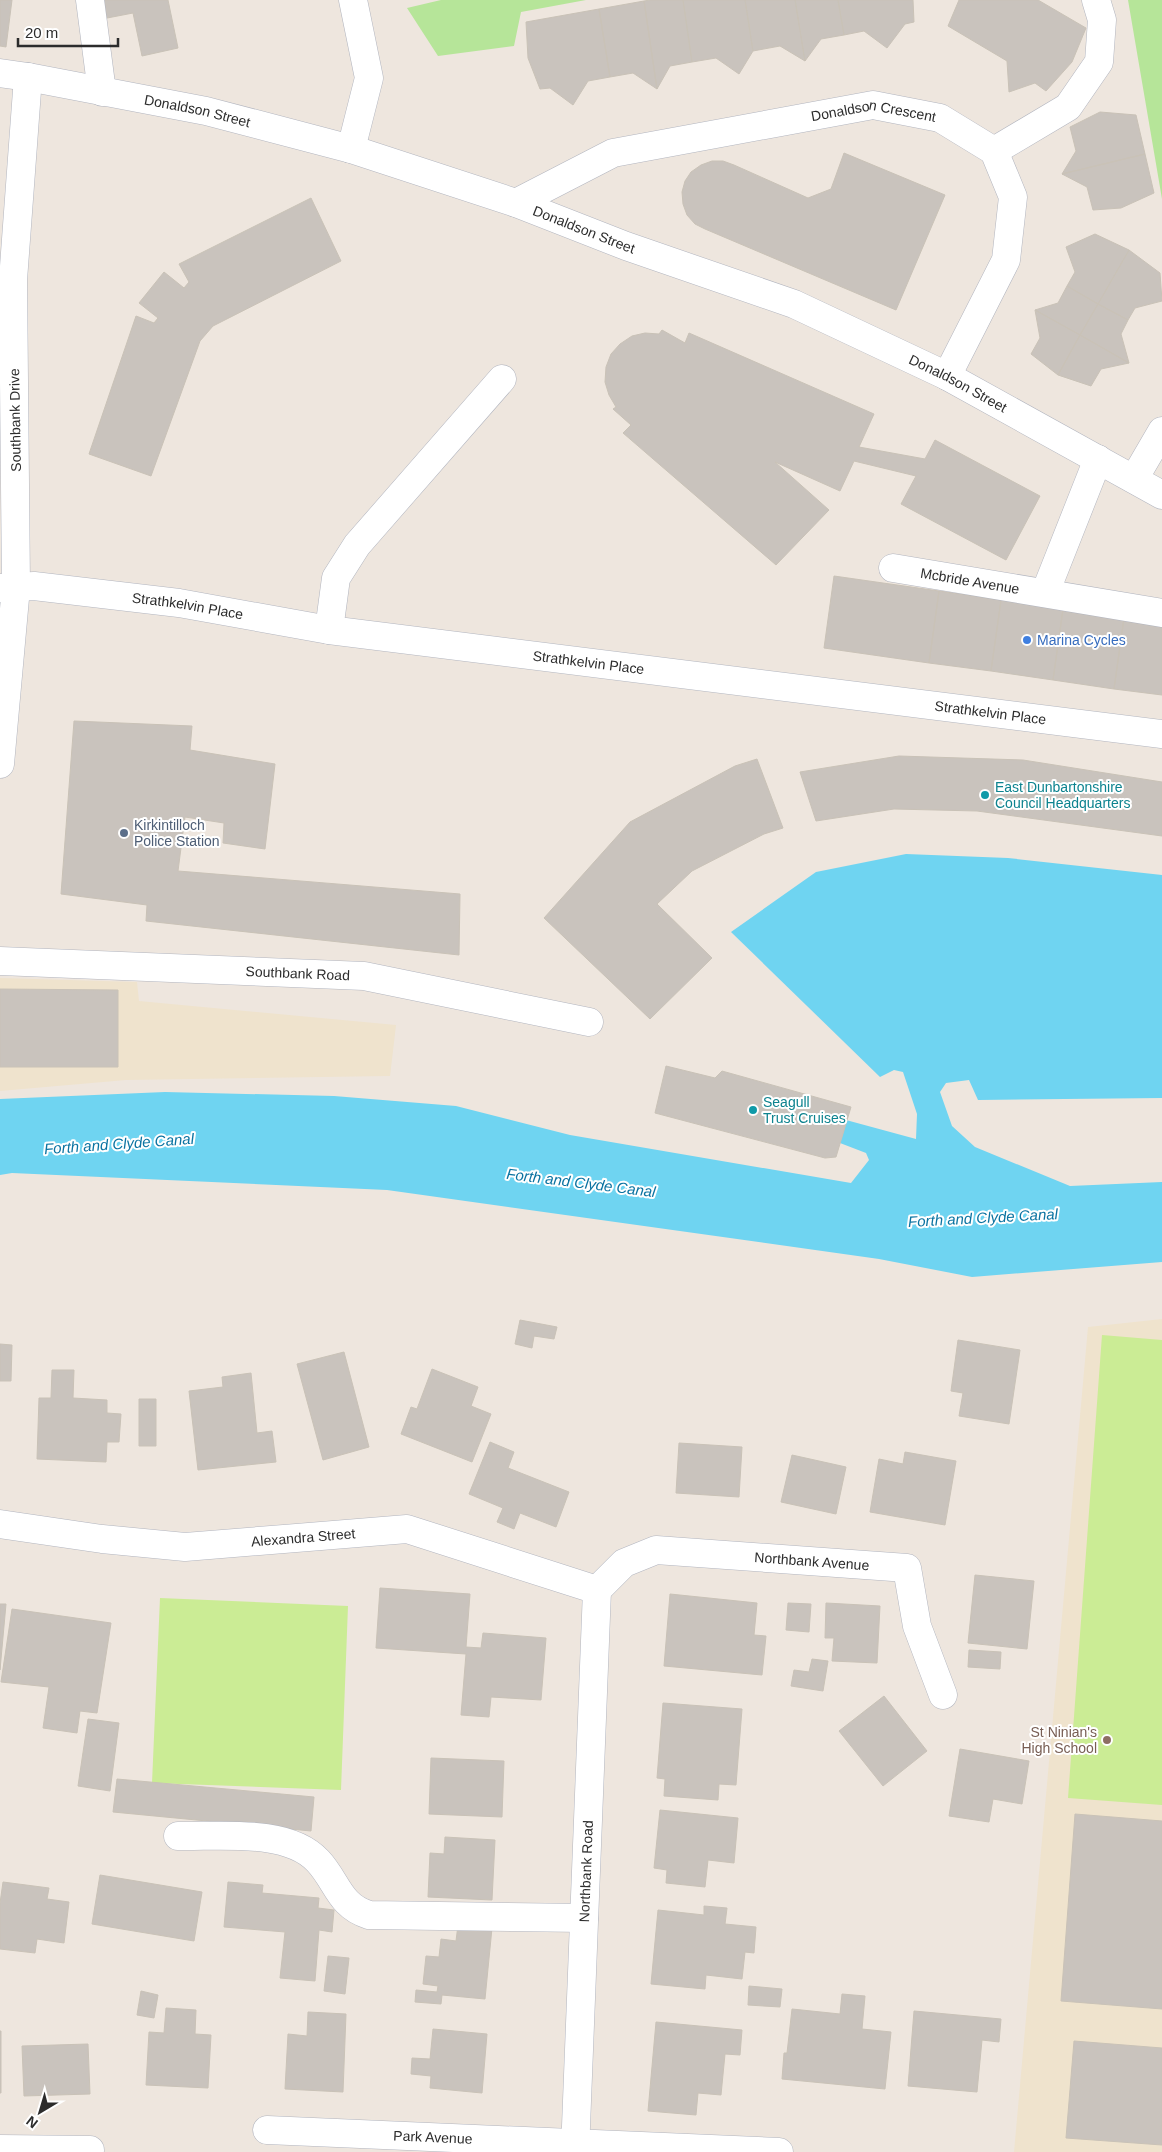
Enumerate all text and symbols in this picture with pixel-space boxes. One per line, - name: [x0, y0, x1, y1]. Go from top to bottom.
- scale bar: [18, 15, 118, 47]
- text: 20 m: [25, 24, 58, 41]
- street label: Donaldson Street: [143, 91, 252, 130]
- street label: Donaldson Crescent: [810, 96, 937, 125]
- street label: Donaldson Street: [531, 202, 637, 257]
- street label: Donaldson Street: [906, 351, 1010, 416]
- street label: Southbank Drive: [6, 368, 24, 472]
- street label: Mcbride Avenue: [919, 565, 1021, 597]
- street label: Strathkelvin Place: [131, 590, 245, 622]
- place label: Marina Cycles: [1037, 632, 1126, 648]
- marker: Marina Cycles: [1021, 634, 1033, 646]
- street label: Strathkelvin Place: [532, 648, 645, 677]
- street label: Strathkelvin Place: [934, 698, 1047, 727]
- place label: East Dunbartonshire Council Headquarters: [995, 779, 1130, 811]
- marker: East Dunbartonshire Council Headquarters: [979, 789, 991, 801]
- place label: Kirkintilloch Police Station: [134, 817, 220, 849]
- marker: Kirkintilloch Police Station: [118, 827, 130, 839]
- street label: Southbank Road: [245, 963, 350, 983]
- place label: Seagull Trust Cruises: [763, 1094, 846, 1126]
- marker: Seagull Trust Cruises: [747, 1104, 759, 1116]
- water label: Forth and Clyde Canal: [44, 1130, 195, 1157]
- water label: Forth and Clyde Canal: [506, 1165, 657, 1200]
- water label: Forth and Clyde Canal: [908, 1205, 1059, 1230]
- street label: Alexandra Street: [250, 1525, 356, 1550]
- street label: Northbank Avenue: [754, 1549, 870, 1573]
- place label: St Ninian's High School: [1022, 1724, 1097, 1756]
- marker: St Ninian's High School: [1101, 1734, 1113, 1746]
- street label: Northbank Road: [576, 1820, 596, 1923]
- north arrow: [15, 2087, 65, 2137]
- text: N: [23, 2113, 41, 2132]
- street label: Park Avenue: [393, 2127, 473, 2147]

